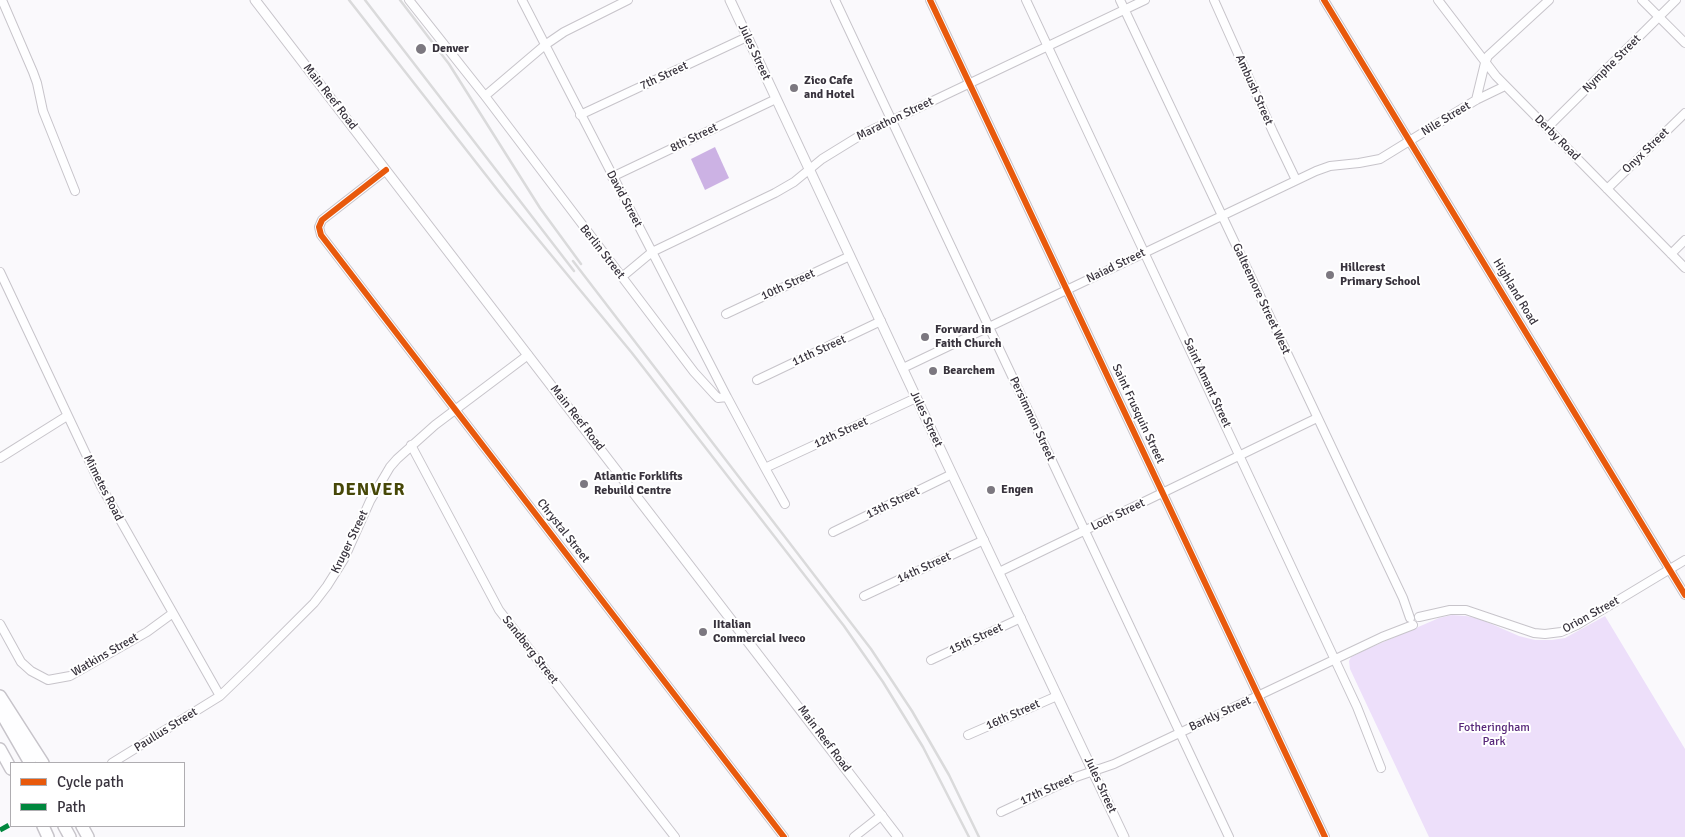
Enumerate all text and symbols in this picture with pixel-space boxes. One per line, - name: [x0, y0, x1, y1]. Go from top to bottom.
- street label: Jules Street: [735, 22, 773, 82]
- street label: Nymphe Street: [1580, 32, 1644, 96]
- marker: Denver: [414, 42, 428, 56]
- place label: Denver: [432, 42, 469, 56]
- street label: Ambush Street: [1232, 53, 1276, 127]
- street label: 7th Street: [638, 59, 690, 93]
- street label: Main Reef Road: [300, 61, 360, 133]
- place label: Zico Cafe and Hotel: [804, 74, 854, 102]
- marker: Zico Cafe and Hotel: [788, 82, 800, 94]
- street label: Marathon Street: [854, 94, 936, 144]
- street label: Nile Street: [1419, 99, 1473, 139]
- street label: Derby Road: [1531, 112, 1583, 164]
- street label: 8th Street: [668, 120, 720, 156]
- street label: Onyx Street: [1620, 125, 1672, 177]
- street label: David Street: [603, 168, 645, 230]
- street label: Berlin Street: [576, 222, 628, 282]
- street label: Galteemore Street West: [1229, 241, 1293, 357]
- street label: Naiad Street: [1084, 246, 1148, 286]
- street label: Highland Road: [1489, 256, 1541, 328]
- place label: Hillcrest Primary School: [1340, 261, 1420, 289]
- street label: 10th Street: [759, 266, 817, 304]
- marker: Hillcrest Primary School: [1324, 269, 1336, 281]
- place label: Forward in Faith Church: [935, 323, 1002, 351]
- marker: Forward in Faith Church: [919, 331, 931, 343]
- street label: 11th Street: [790, 332, 848, 370]
- street label: Saint Amant Street: [1180, 336, 1234, 430]
- street label: Saint Frusquin Street: [1109, 362, 1167, 466]
- place label: Bearchem: [943, 364, 995, 378]
- marker: Bearchem: [927, 365, 939, 377]
- street label: Persimmon Street: [1006, 375, 1058, 463]
- street label: Main Reef Road: [547, 382, 607, 454]
- street label: Jules Street: [907, 389, 945, 449]
- street label: 12th Street: [812, 414, 870, 452]
- street label: Mimetes Road: [80, 453, 126, 523]
- place label: Atlantic Forklifts Rebuild Centre: [594, 470, 683, 498]
- marker: Atlantic Forklifts Rebuild Centre: [578, 478, 590, 490]
- district label: DENVER: [332, 479, 406, 501]
- place label: Engen: [1001, 483, 1033, 497]
- street label: 13th Street: [864, 484, 922, 522]
- marker: Engen: [985, 484, 997, 496]
- street label: Chrystal Street: [534, 496, 592, 566]
- street label: Loch Street: [1089, 496, 1147, 534]
- street label: Kruger Street: [328, 508, 372, 576]
- street label: 14th Street: [895, 549, 953, 587]
- street label: Orion Street: [1560, 594, 1622, 636]
- street label: Sandberg Street: [499, 613, 561, 687]
- place label: IItalian Commercial Iveco: [713, 618, 806, 646]
- street label: 15th Street: [947, 620, 1005, 658]
- marker: IItalian Commercial Iveco: [697, 626, 709, 638]
- street label: Watkins Street: [69, 630, 141, 680]
- street label: Barkly Street: [1187, 693, 1253, 735]
- street label: 16th Street: [984, 697, 1042, 733]
- street label: Main Reef Road: [794, 703, 854, 775]
- street label: Paullus Street: [132, 705, 200, 755]
- park label: Fotheringham Park: [1458, 721, 1530, 749]
- street label: Jules Street: [1081, 755, 1119, 815]
- legend: [10, 762, 185, 827]
- street label: 17th Street: [1018, 771, 1076, 809]
- text: Cycle path: [57, 773, 124, 791]
- text: Path: [57, 798, 86, 816]

